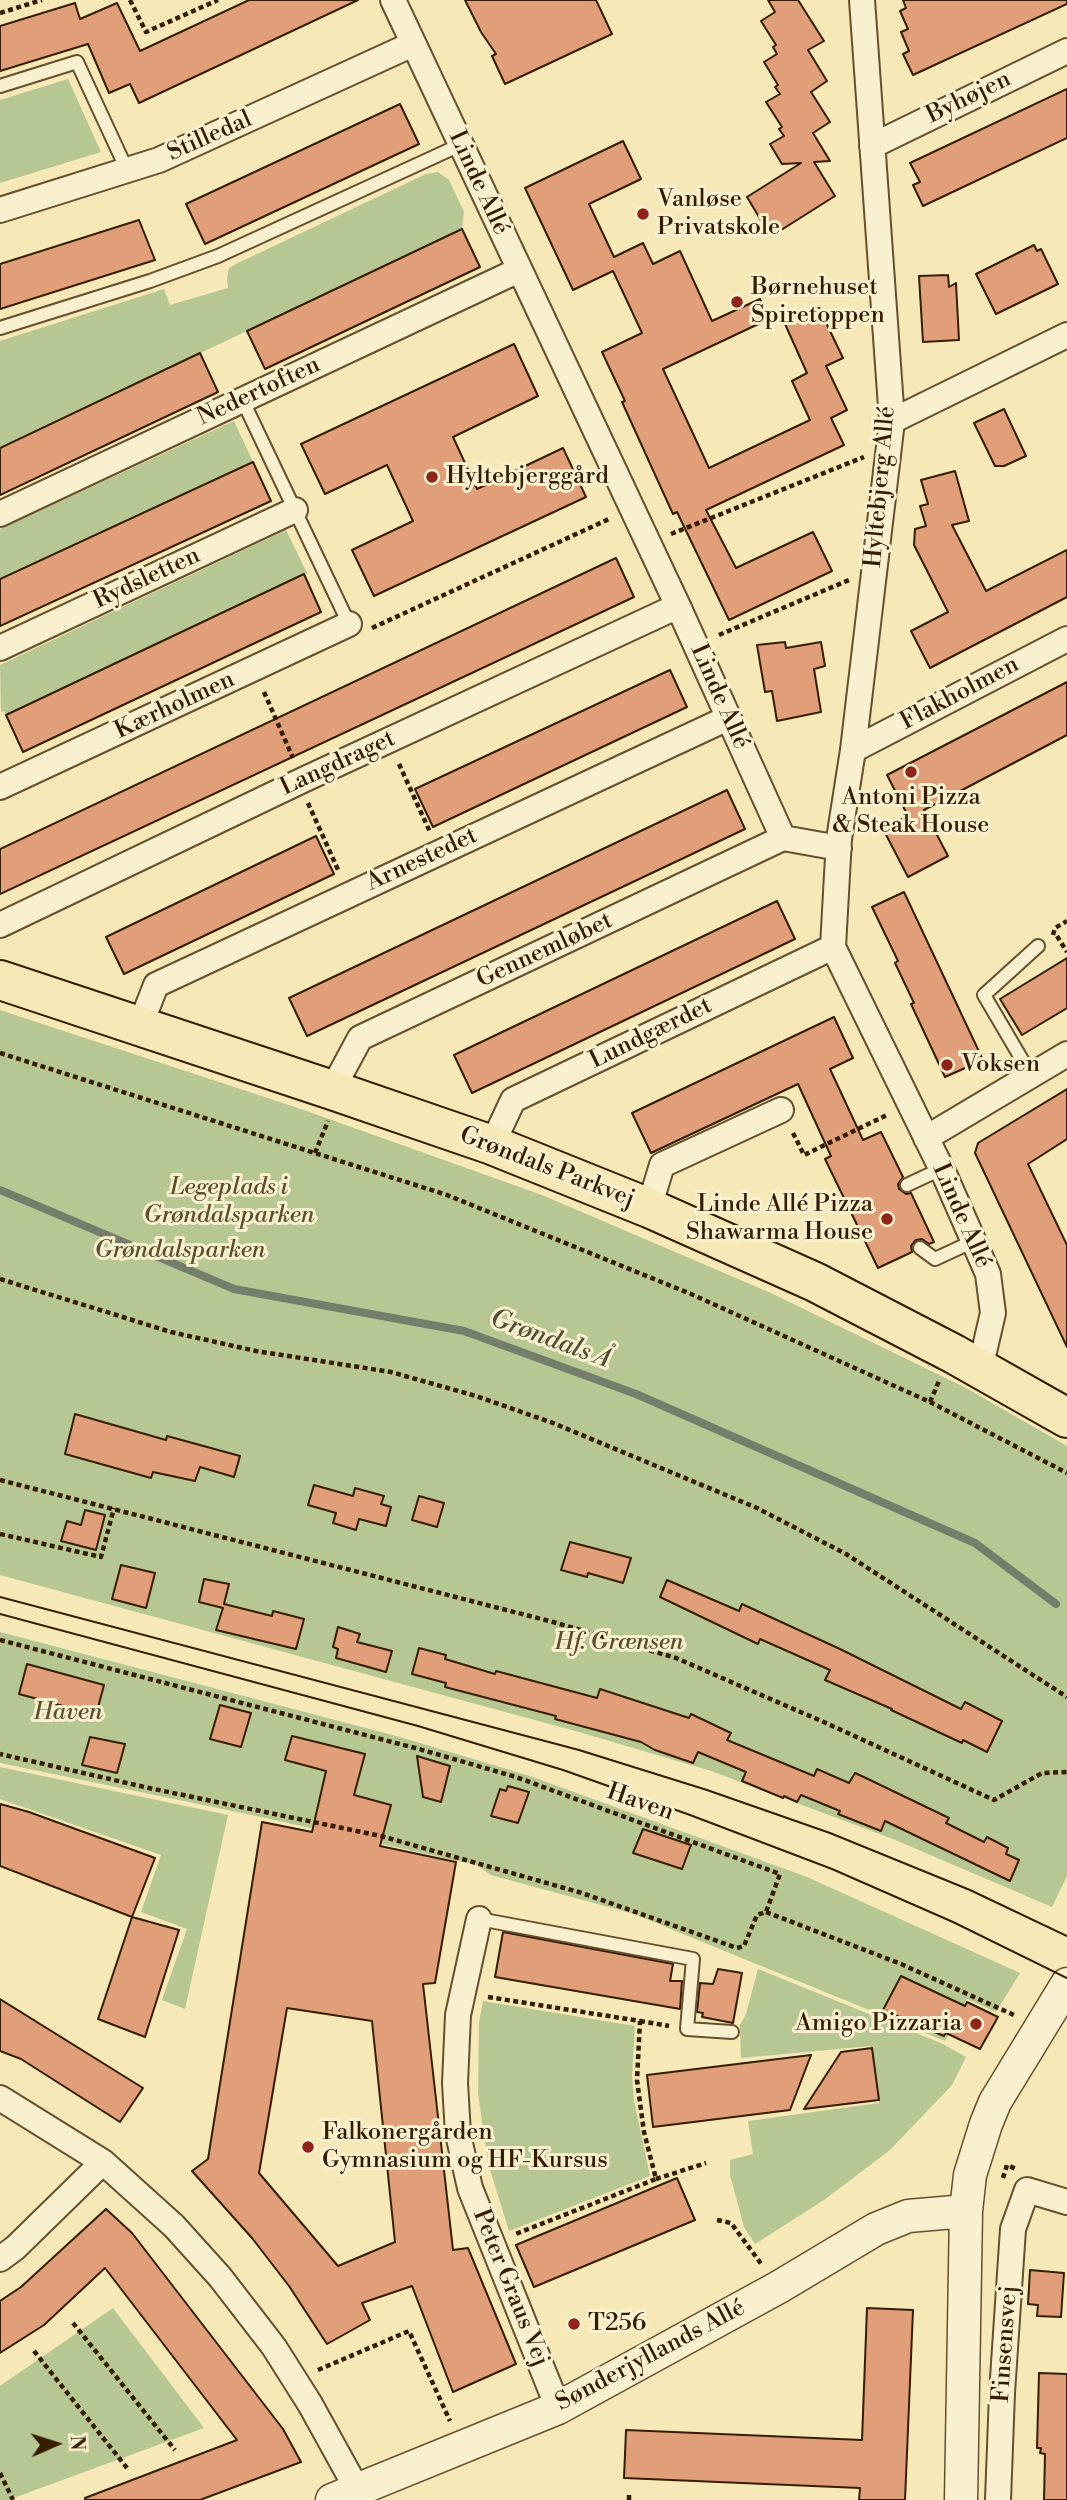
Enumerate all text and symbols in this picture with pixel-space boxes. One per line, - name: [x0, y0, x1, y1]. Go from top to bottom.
- street label: Byhøjen: [922, 65, 1016, 131]
- street label: Stilledal: [163, 106, 257, 168]
- street label: Linde Allé: [441, 126, 515, 240]
- place label: Vanløse Privatskole: [657, 186, 780, 242]
- marker: Vanløse Privatskole: [635, 206, 651, 222]
- place label: Børnehuset Spiretoppen: [751, 274, 885, 330]
- marker: Børnehuset Spiretoppen: [729, 294, 745, 310]
- street label: Nedertoften: [193, 351, 325, 433]
- street label: Hyltebjerg Allé: [860, 405, 902, 569]
- place label: Hyltebjerggård: [446, 463, 609, 491]
- marker: Hyltebjerggård: [424, 469, 440, 485]
- street label: Rydsletten: [89, 542, 205, 616]
- street label: Linde Allé: [683, 640, 755, 754]
- street label: Flakholmen: [896, 651, 1024, 737]
- street label: Kærholmen: [111, 666, 239, 746]
- street label: Langdraget: [276, 725, 400, 803]
- marker: Antoni Pizza & Steak House: [903, 764, 919, 780]
- place label: Antoni Pizza & Steak House: [833, 784, 989, 840]
- street label: Arnestedet: [362, 822, 482, 898]
- street label: Gennemløbet: [473, 907, 617, 995]
- street label: Lundgærdet: [585, 992, 717, 1076]
- place label: Voksen: [961, 1051, 1040, 1079]
- marker: Voksen: [939, 1057, 955, 1073]
- street label: Grøndals Parkvej: [455, 1121, 639, 1215]
- street label: Linde Allé: [925, 1159, 997, 1273]
- park label: Legeplads i Grøndalsparken: [144, 1174, 314, 1230]
- place label: Linde Allé Pizza Shawarma House: [686, 1191, 873, 1247]
- marker: Linde Allé Pizza Shawarma House: [879, 1211, 895, 1227]
- park label: Grøndalsparken: [95, 1237, 265, 1265]
- water label: Grøndals Å: [486, 1304, 614, 1376]
- park label: Hf. Grænsen: [555, 1629, 683, 1657]
- park label: Haven: [34, 1699, 102, 1727]
- street label: Haven: [603, 1778, 677, 1828]
- place label: Amigo Pizzaria: [795, 2010, 962, 2038]
- marker: Amigo Pizzaria: [968, 2016, 984, 2032]
- place label: Falkonergården Gymnasium og HF-Kursus: [322, 2119, 608, 2175]
- marker: Falkonergården Gymnasium og HF-Kursus: [300, 2139, 316, 2155]
- street label: Peter Graus Vej: [465, 2205, 555, 2371]
- street label: Finsensvej: [988, 2285, 1024, 2403]
- street label: Sønderjyllands Allé: [551, 2294, 751, 2418]
- place label: T256: [588, 2310, 646, 2338]
- marker: T256: [566, 2316, 582, 2332]
- north arrow: [21, 2409, 91, 2479]
- text: N: [65, 2435, 89, 2451]

